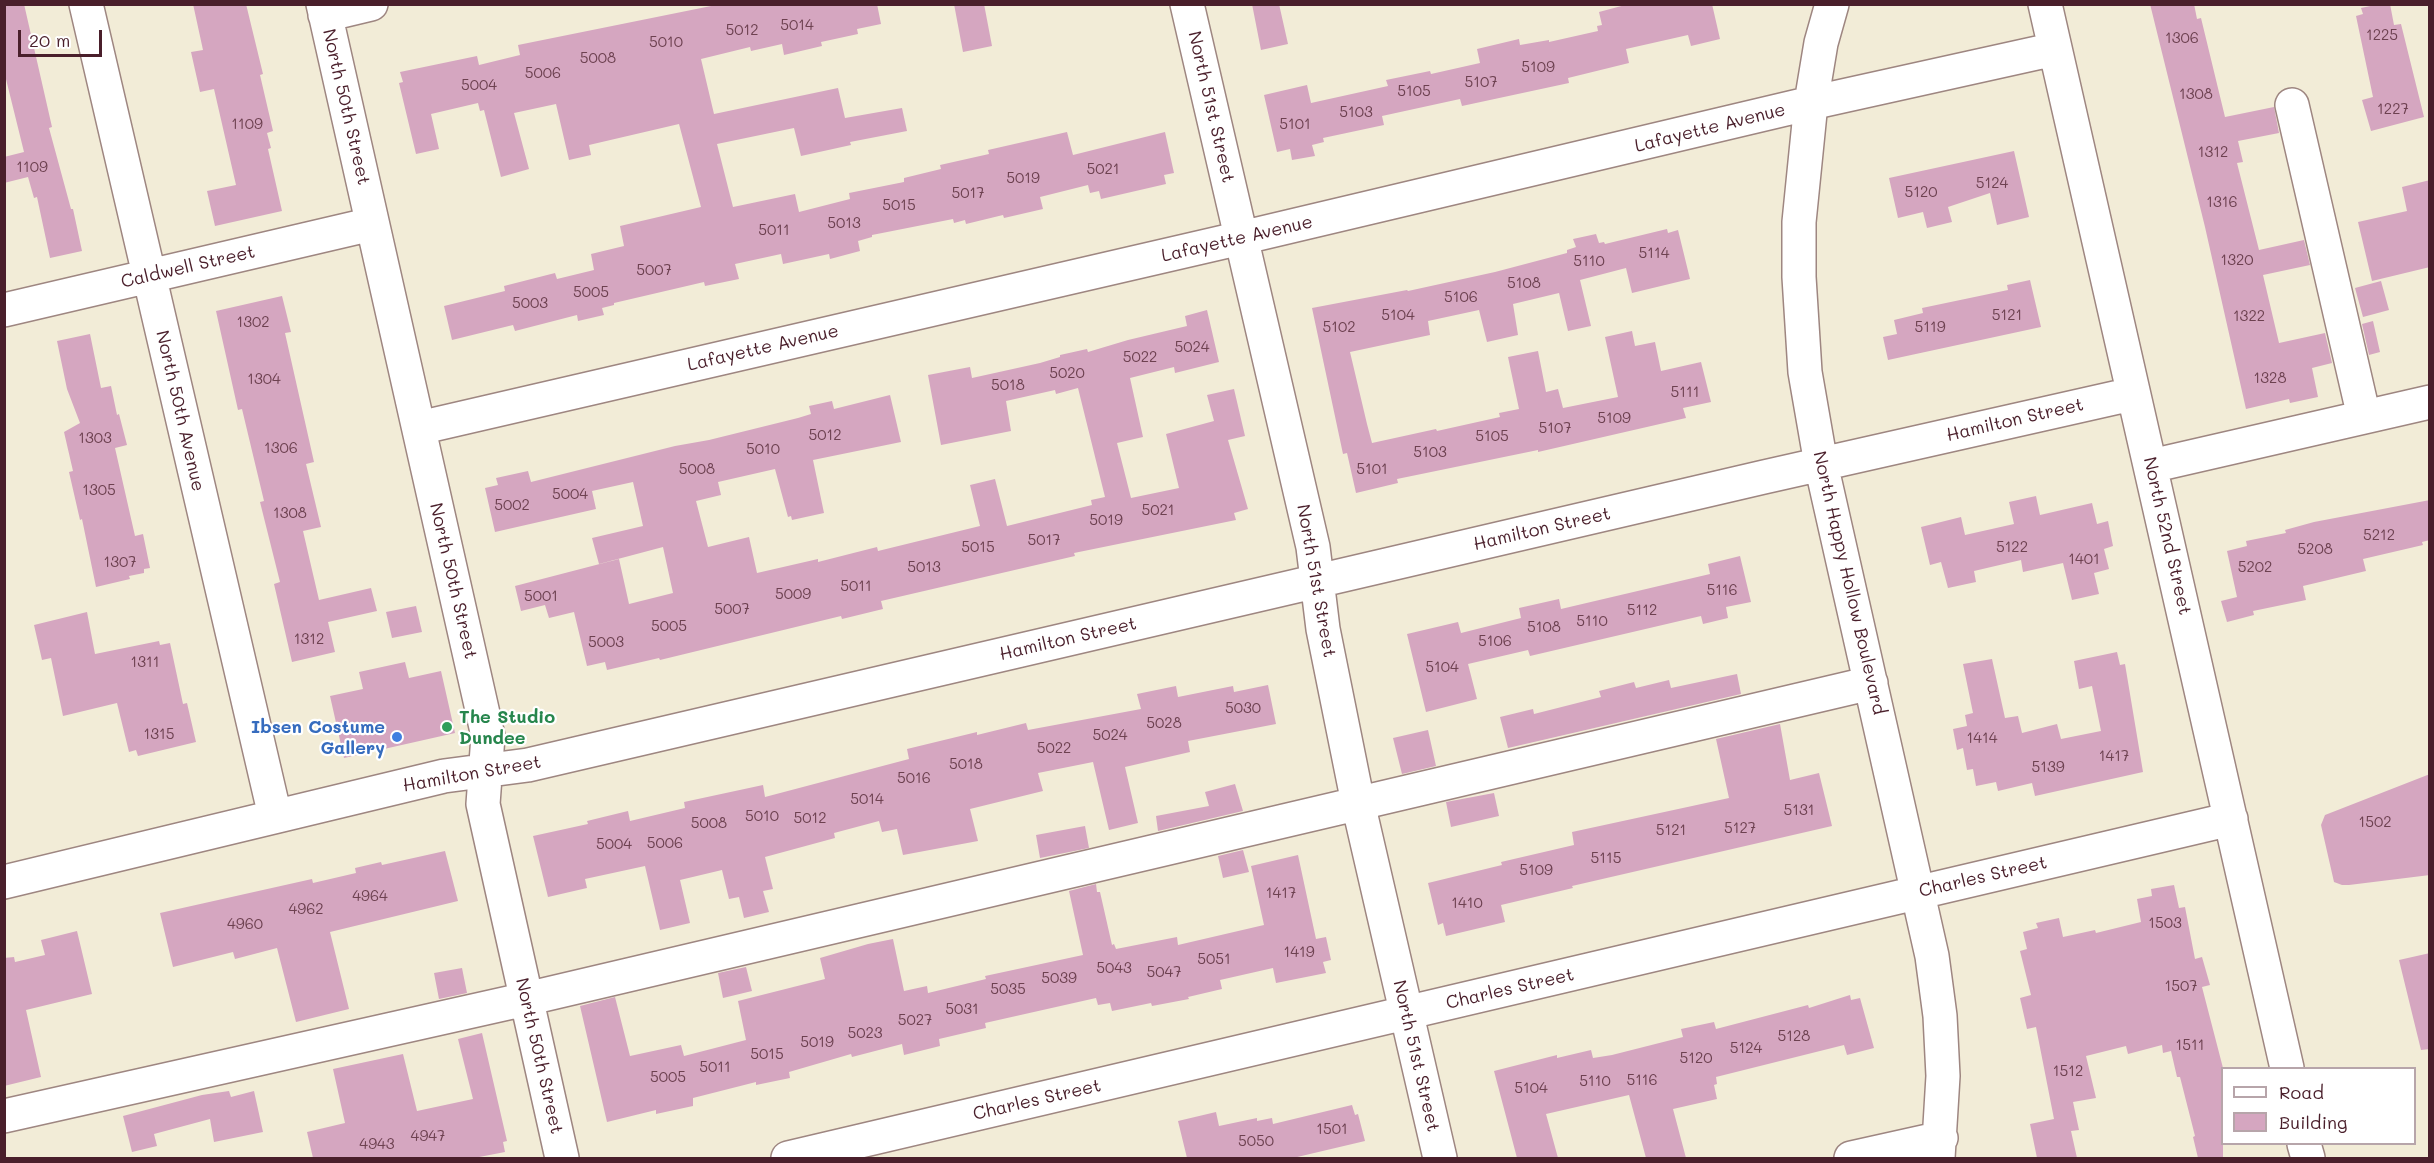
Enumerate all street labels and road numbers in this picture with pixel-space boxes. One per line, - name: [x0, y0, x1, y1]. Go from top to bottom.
- street label: North 50th Street: [318, 27, 374, 187]
- street label: North 51st Street: [1183, 29, 1239, 185]
- street label: Lafayette Avenue: [1632, 99, 1788, 157]
- street label: Lafayette Avenue: [1159, 211, 1315, 267]
- street label: Caldwell Street: [119, 241, 257, 293]
- street label: Lafayette Avenue: [685, 320, 841, 376]
- street label: North 50th Avenue: [151, 328, 209, 494]
- street label: Hamilton Street: [1944, 394, 2086, 446]
- street label: North Happy Hollow Boulevard: [1808, 449, 1890, 717]
- street label: North 52nd Street: [2138, 455, 2196, 617]
- street label: North 50th Street: [425, 501, 481, 661]
- street label: North 51st Street: [1292, 503, 1340, 659]
- street label: Hamilton Street: [1471, 503, 1613, 555]
- street label: Hamilton Street: [997, 613, 1139, 665]
- street label: Hamilton Street: [401, 751, 543, 797]
- street label: Charles Street: [1917, 852, 2049, 902]
- street label: Charles Street: [1444, 964, 1576, 1014]
- street label: North 50th Street: [511, 976, 567, 1136]
- street label: North 51st Street: [1388, 978, 1444, 1134]
- street label: Charles Street: [971, 1075, 1103, 1125]

